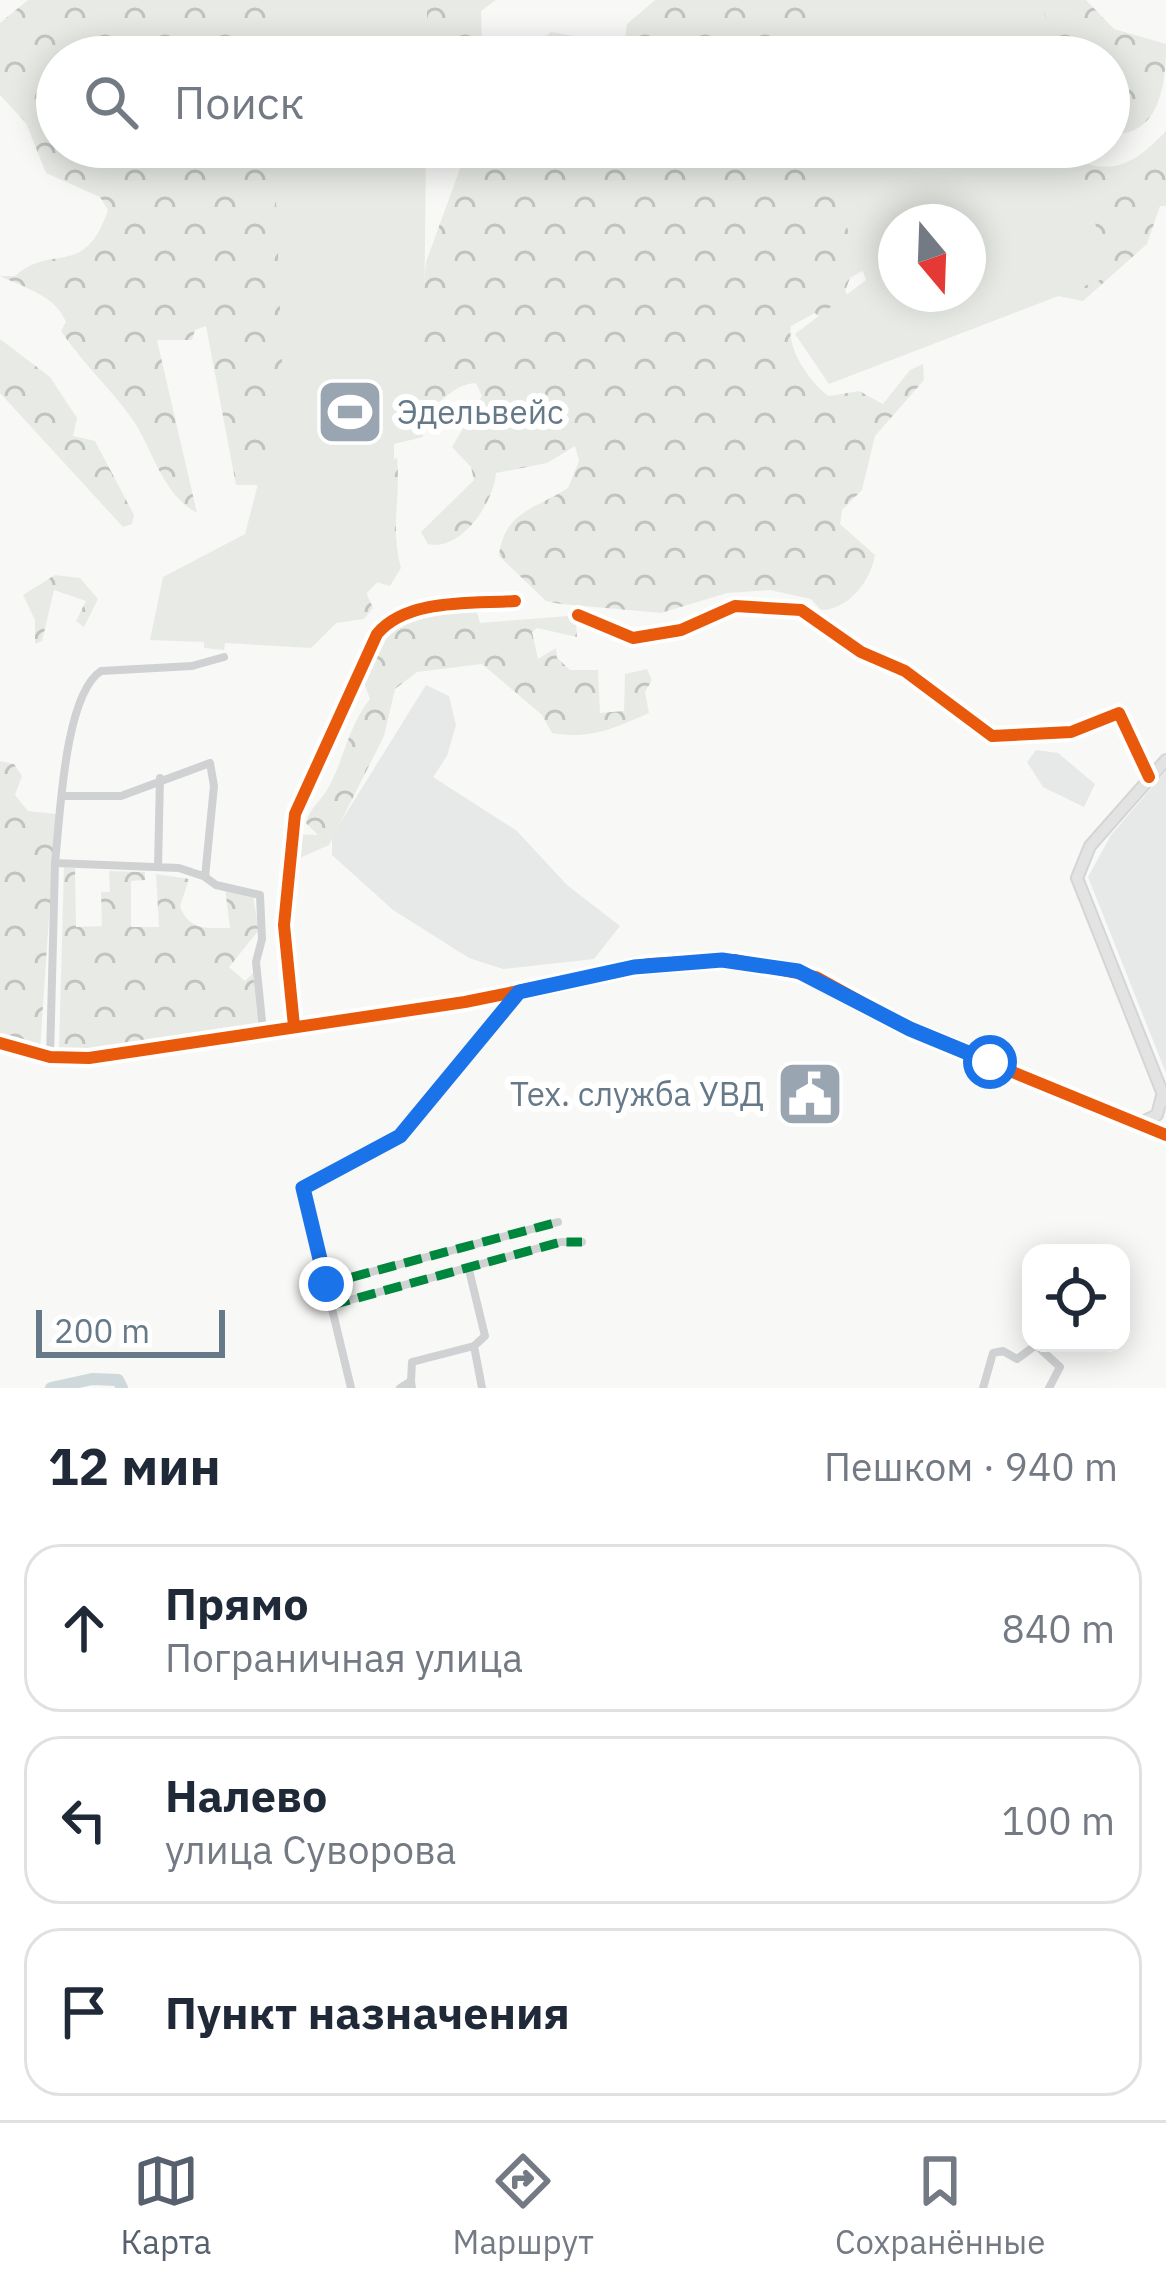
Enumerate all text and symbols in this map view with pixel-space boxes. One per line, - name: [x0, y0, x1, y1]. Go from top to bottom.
- search box: [36, 36, 1130, 168]
- icon: search: [78, 69, 144, 135]
- text: Поиск: [174, 73, 304, 131]
- north arrow: [878, 204, 986, 312]
- sports icon: Эдельвейс: [315, 377, 385, 447]
- place label: Эдельвейс: [397, 390, 564, 433]
- route start: [963, 1035, 1017, 1089]
- public building icon: Тех. служба УВД: [775, 1059, 845, 1129]
- place label: Тех. служба УВД: [510, 1072, 764, 1115]
- map controls: [1022, 1244, 1130, 1352]
- button: locate: [1022, 1244, 1130, 1352]
- route end: [299, 1257, 353, 1311]
- scale bar: [36, 1304, 225, 1357]
- text: 200 m: [54, 1309, 150, 1352]
- text: 12 мин: [48, 1433, 221, 1499]
- text: Пешком · 940 m: [824, 1441, 1118, 1492]
- text: Прямо: [165, 1574, 309, 1632]
- icon: ahead: [51, 1595, 117, 1661]
- text: 840 m: [1002, 1603, 1115, 1654]
- text: Пограничная улица: [165, 1632, 523, 1683]
- text: Налево: [165, 1766, 327, 1824]
- icon: left: [51, 1787, 117, 1853]
- text: 100 m: [1002, 1795, 1115, 1846]
- text: улица Суворова: [165, 1824, 456, 1875]
- icon: arrive: [51, 1979, 117, 2045]
- text: Пункт назначения: [165, 1983, 570, 2041]
- tab: Карта: [121, 2148, 211, 2263]
- tab: Маршрут: [453, 2148, 594, 2263]
- tab: Сохранённые: [835, 2148, 1045, 2263]

